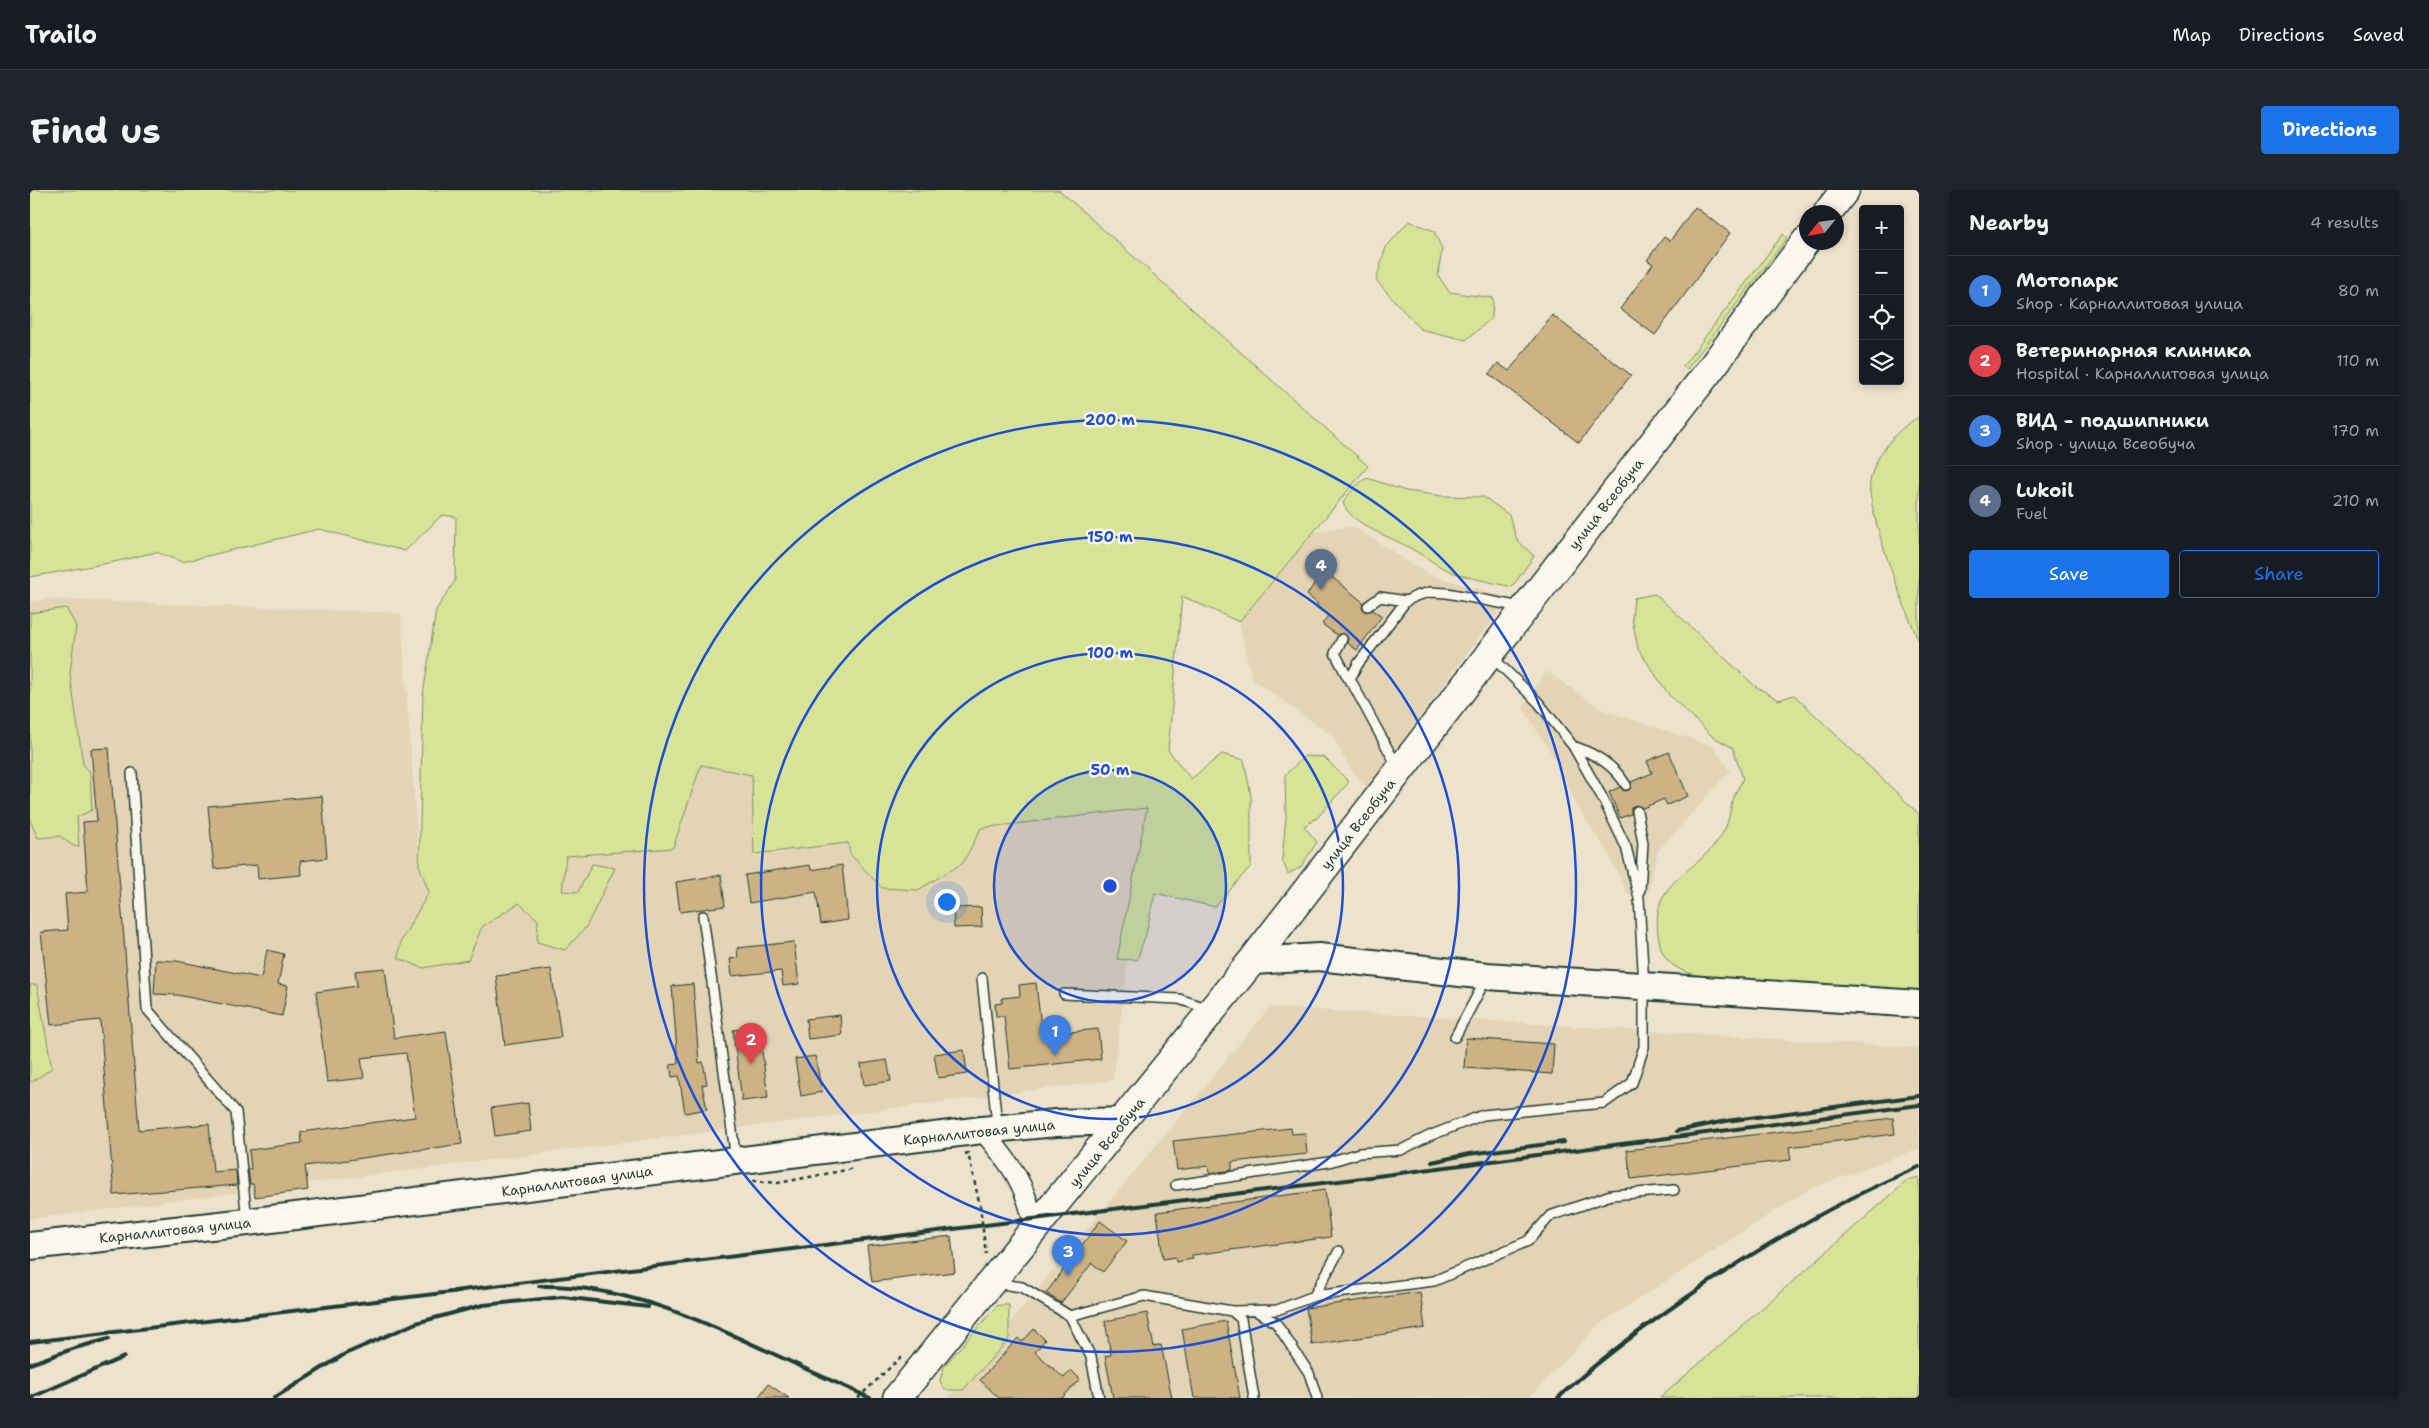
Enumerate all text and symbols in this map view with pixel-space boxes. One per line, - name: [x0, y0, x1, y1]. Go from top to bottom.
- text: Trailo: [25, 19, 97, 51]
- text: Map: [2173, 23, 2211, 47]
- text: Directions: [2239, 23, 2325, 47]
- text: Saved: [2353, 23, 2404, 47]
- button: Directions: [2261, 106, 2399, 154]
- text: Find us: [30, 107, 161, 154]
- north arrow: [1799, 205, 1844, 250]
- map controls: [1859, 205, 1904, 385]
- button: +: [1859, 205, 1904, 250]
- text: Nearby: [1969, 209, 2049, 237]
- text: 4 results: [2310, 212, 2379, 233]
- button: −: [1859, 250, 1904, 295]
- text: Мотопарк: [2016, 268, 2119, 293]
- text: 1: [1981, 280, 1989, 301]
- text: 80 m: [2338, 280, 2379, 301]
- text: Shop · Карналлитовая улица: [2016, 293, 2243, 314]
- button: locate: [1859, 295, 1904, 340]
- text: Ветеринарная клиника: [2016, 338, 2251, 363]
- button: layers: [1859, 340, 1904, 385]
- text: 2: [1979, 350, 1991, 371]
- text: 110 m: [2336, 350, 2379, 371]
- text: Hospital · Карналлитовая улица: [2016, 363, 2269, 384]
- text: ВИД - подшипники: [2016, 408, 2209, 433]
- text: 200 m: [1085, 410, 1135, 430]
- text: 3: [1979, 420, 1991, 441]
- text: 170 m: [2332, 420, 2379, 441]
- text: Shop · улица Всеобуча: [2016, 433, 2195, 454]
- street label: улица Всеобуча: [1565, 455, 1647, 553]
- text: Lukoil: [2016, 478, 2074, 503]
- text: 4: [1979, 490, 1991, 511]
- text: 210 m: [2332, 490, 2379, 511]
- text: Fuel: [2016, 503, 2047, 524]
- text: 150 m: [1087, 527, 1133, 547]
- pin: 4: [1305, 549, 1337, 590]
- button: Save: [1969, 550, 2169, 598]
- button: Share: [2179, 550, 2379, 598]
- text: 100 m: [1087, 643, 1133, 663]
- text: 50 m: [1091, 760, 1130, 780]
- street label: улица Всеобуча: [1317, 775, 1399, 873]
- centre of rings: [1101, 877, 1119, 895]
- your location: [934, 889, 960, 915]
- pin: 1: [1039, 1015, 1071, 1056]
- pin: 2: [735, 1023, 767, 1064]
- street label: улица Всеобуча: [1065, 1093, 1149, 1191]
- street label: Карналлитовая улица: [902, 1115, 1056, 1149]
- street label: Карналлитовая улица: [500, 1161, 654, 1201]
- street label: Карналлитовая улица: [98, 1213, 252, 1247]
- pin: 3: [1052, 1235, 1084, 1276]

